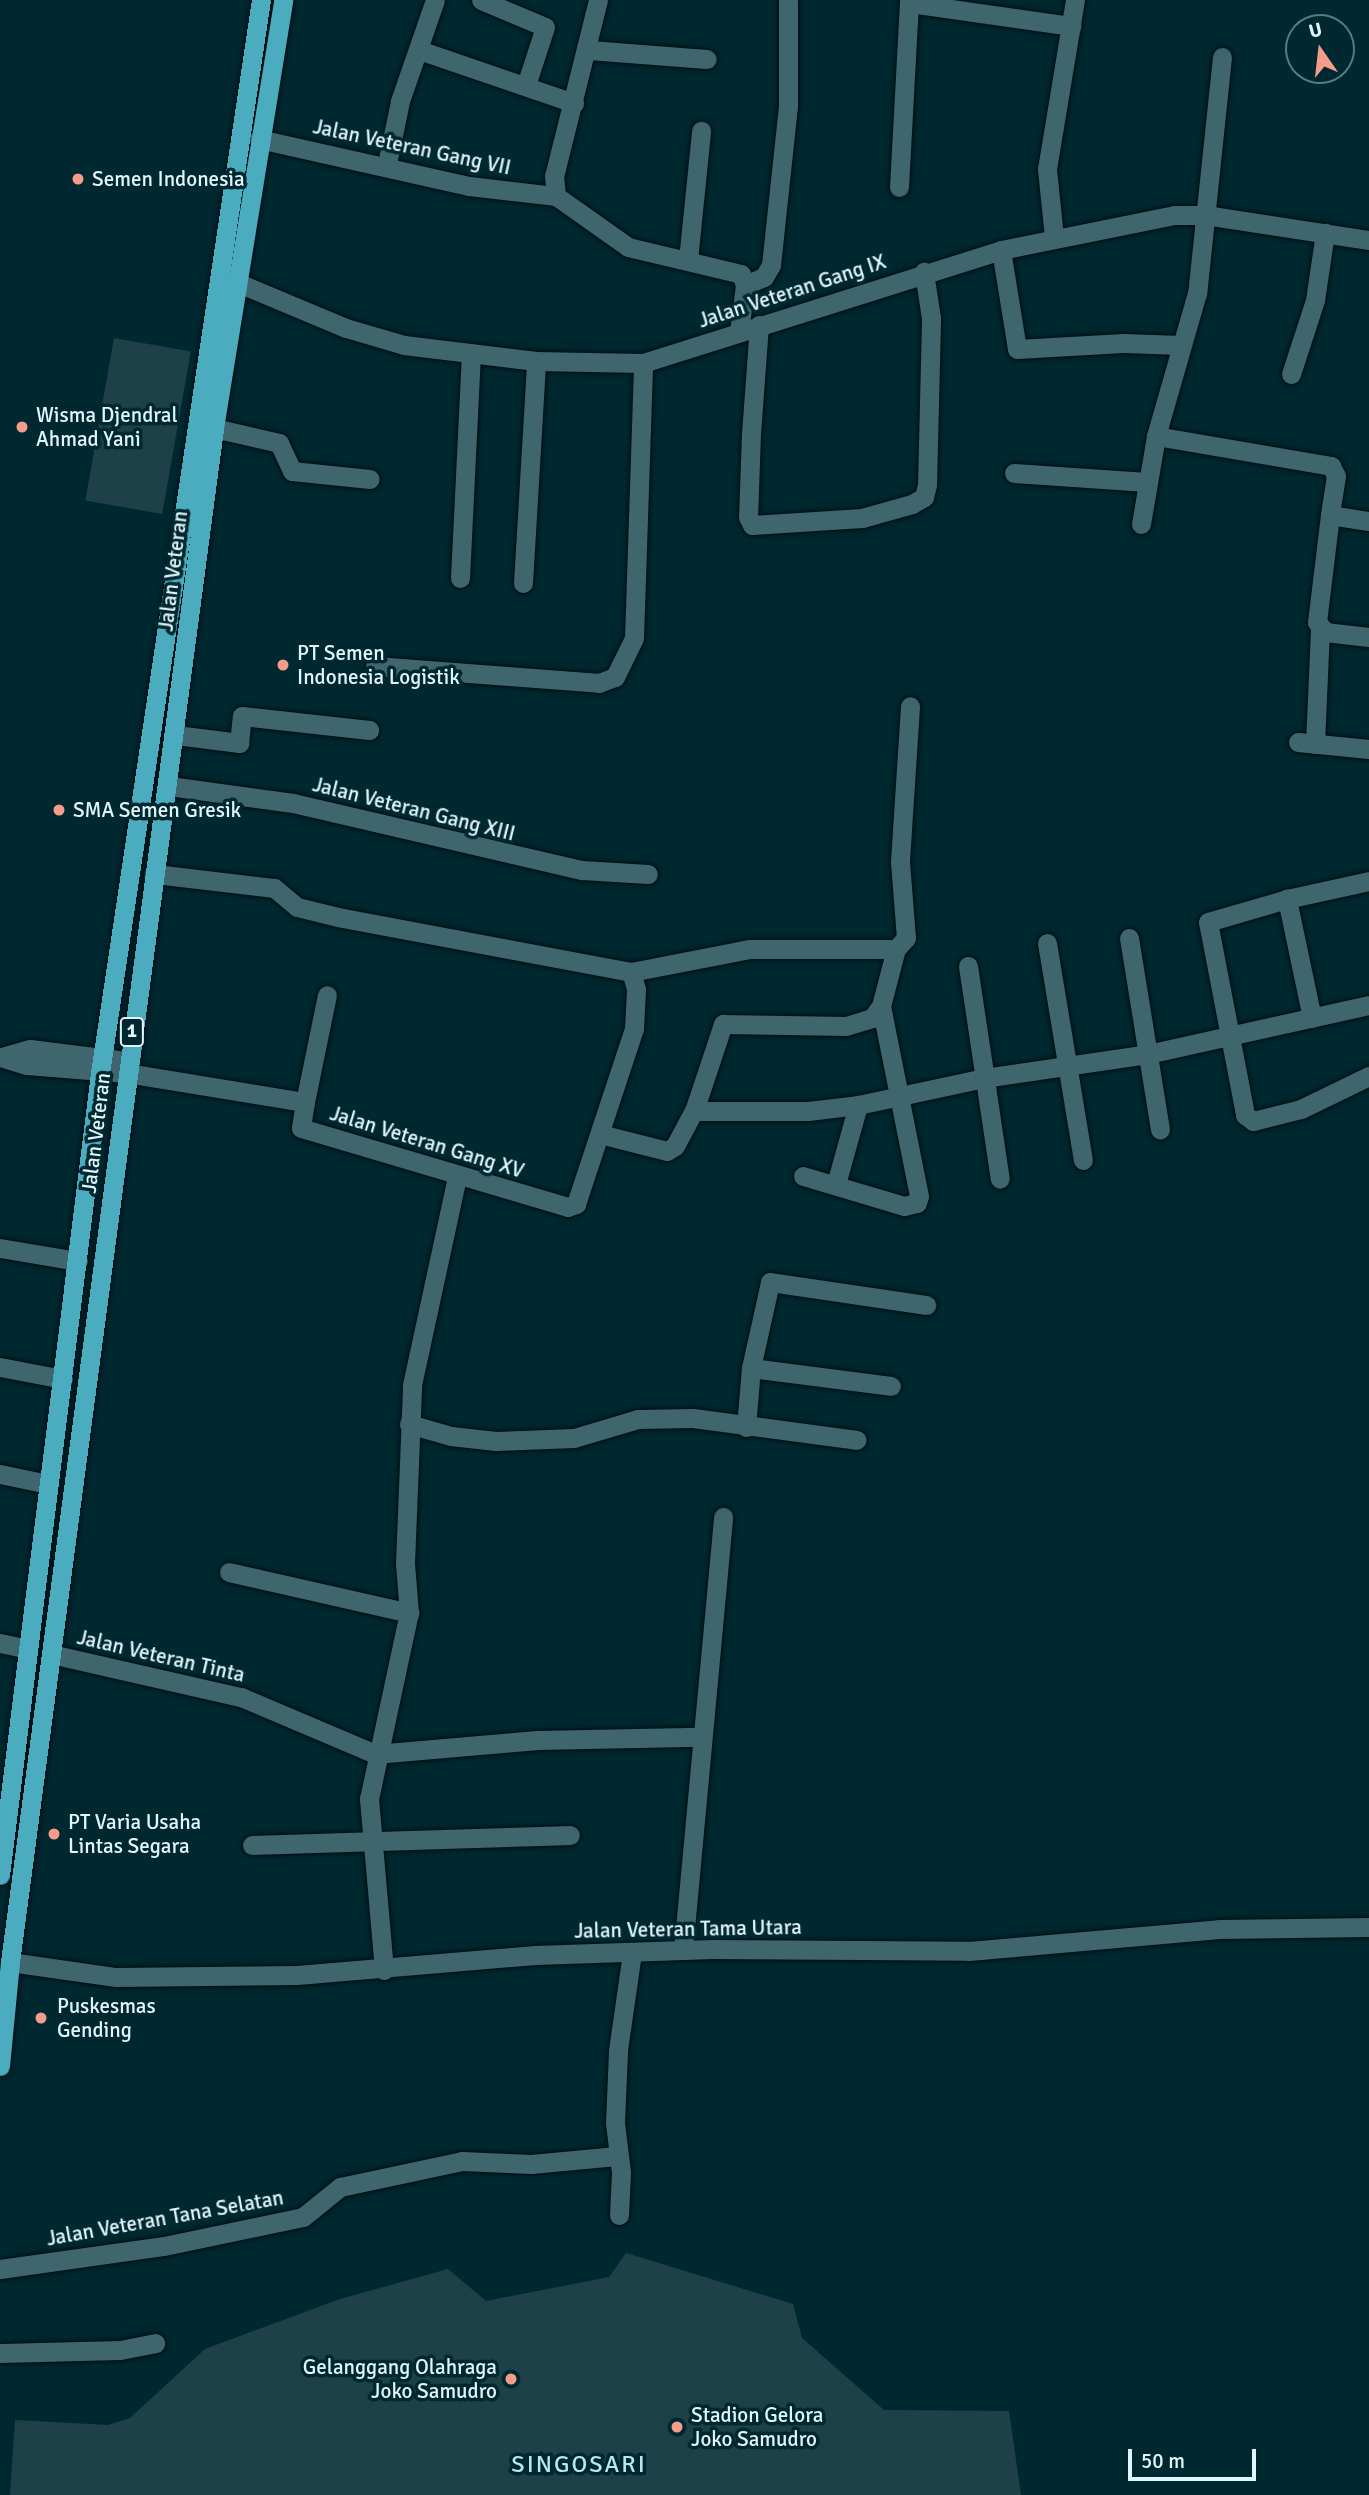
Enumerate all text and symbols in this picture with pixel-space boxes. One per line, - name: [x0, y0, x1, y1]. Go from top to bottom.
- north arrow: [1285, 14, 1355, 84]
- text: U: [1306, 17, 1325, 44]
- street label: Jalan Veteran Gang VII: [311, 114, 513, 180]
- place label: Semen Indonesia: [92, 166, 245, 192]
- marker: Semen Indonesia: [70, 171, 86, 187]
- street label: Jalan Veteran Gang IX: [695, 249, 889, 333]
- place label: Wisma Djendral Ahmad Yani: [36, 402, 178, 452]
- marker: Wisma Djendral Ahmad Yani: [14, 419, 30, 435]
- street label: Jalan Veteran: [153, 509, 193, 633]
- place label: PT Semen Indonesia Logistik: [297, 640, 460, 690]
- marker: PT Semen Indonesia Logistik: [275, 657, 291, 673]
- street label: Jalan Veteran Gang XIII: [310, 772, 518, 846]
- place label: SMA Semen Gresik: [73, 797, 241, 823]
- marker: SMA Semen Gresik: [51, 802, 67, 818]
- road number: 1: [120, 1016, 144, 1048]
- street label: Jalan Veteran: [76, 1071, 116, 1195]
- street label: Jalan Veteran Gang XV: [327, 1100, 527, 1184]
- street label: Jalan Veteran Tinta: [75, 1624, 247, 1688]
- place label: PT Varia Usaha Lintas Segara: [68, 1809, 201, 1859]
- marker: PT Varia Usaha Lintas Segara: [46, 1826, 62, 1842]
- street label: Jalan Veteran Tama Utara: [574, 1914, 802, 1944]
- place label: Puskesmas Gending: [57, 1993, 156, 2043]
- marker: Puskesmas Gending: [31, 2008, 51, 2028]
- street label: Jalan Veteran Tana Selatan: [44, 2185, 286, 2251]
- place label: Gelanggang Olahraga Joko Samudro: [303, 2354, 497, 2404]
- marker: Gelanggang Olahraga Joko Samudro: [503, 2371, 519, 2387]
- place label: Stadion Gelora Joko Samudro: [691, 2402, 823, 2452]
- marker: Stadion Gelora Joko Samudro: [669, 2419, 685, 2435]
- scale bar: [1131, 2436, 1259, 2480]
- text: 50 m: [1141, 2448, 1185, 2474]
- district label: SINGOSARI: [512, 2451, 646, 2479]

